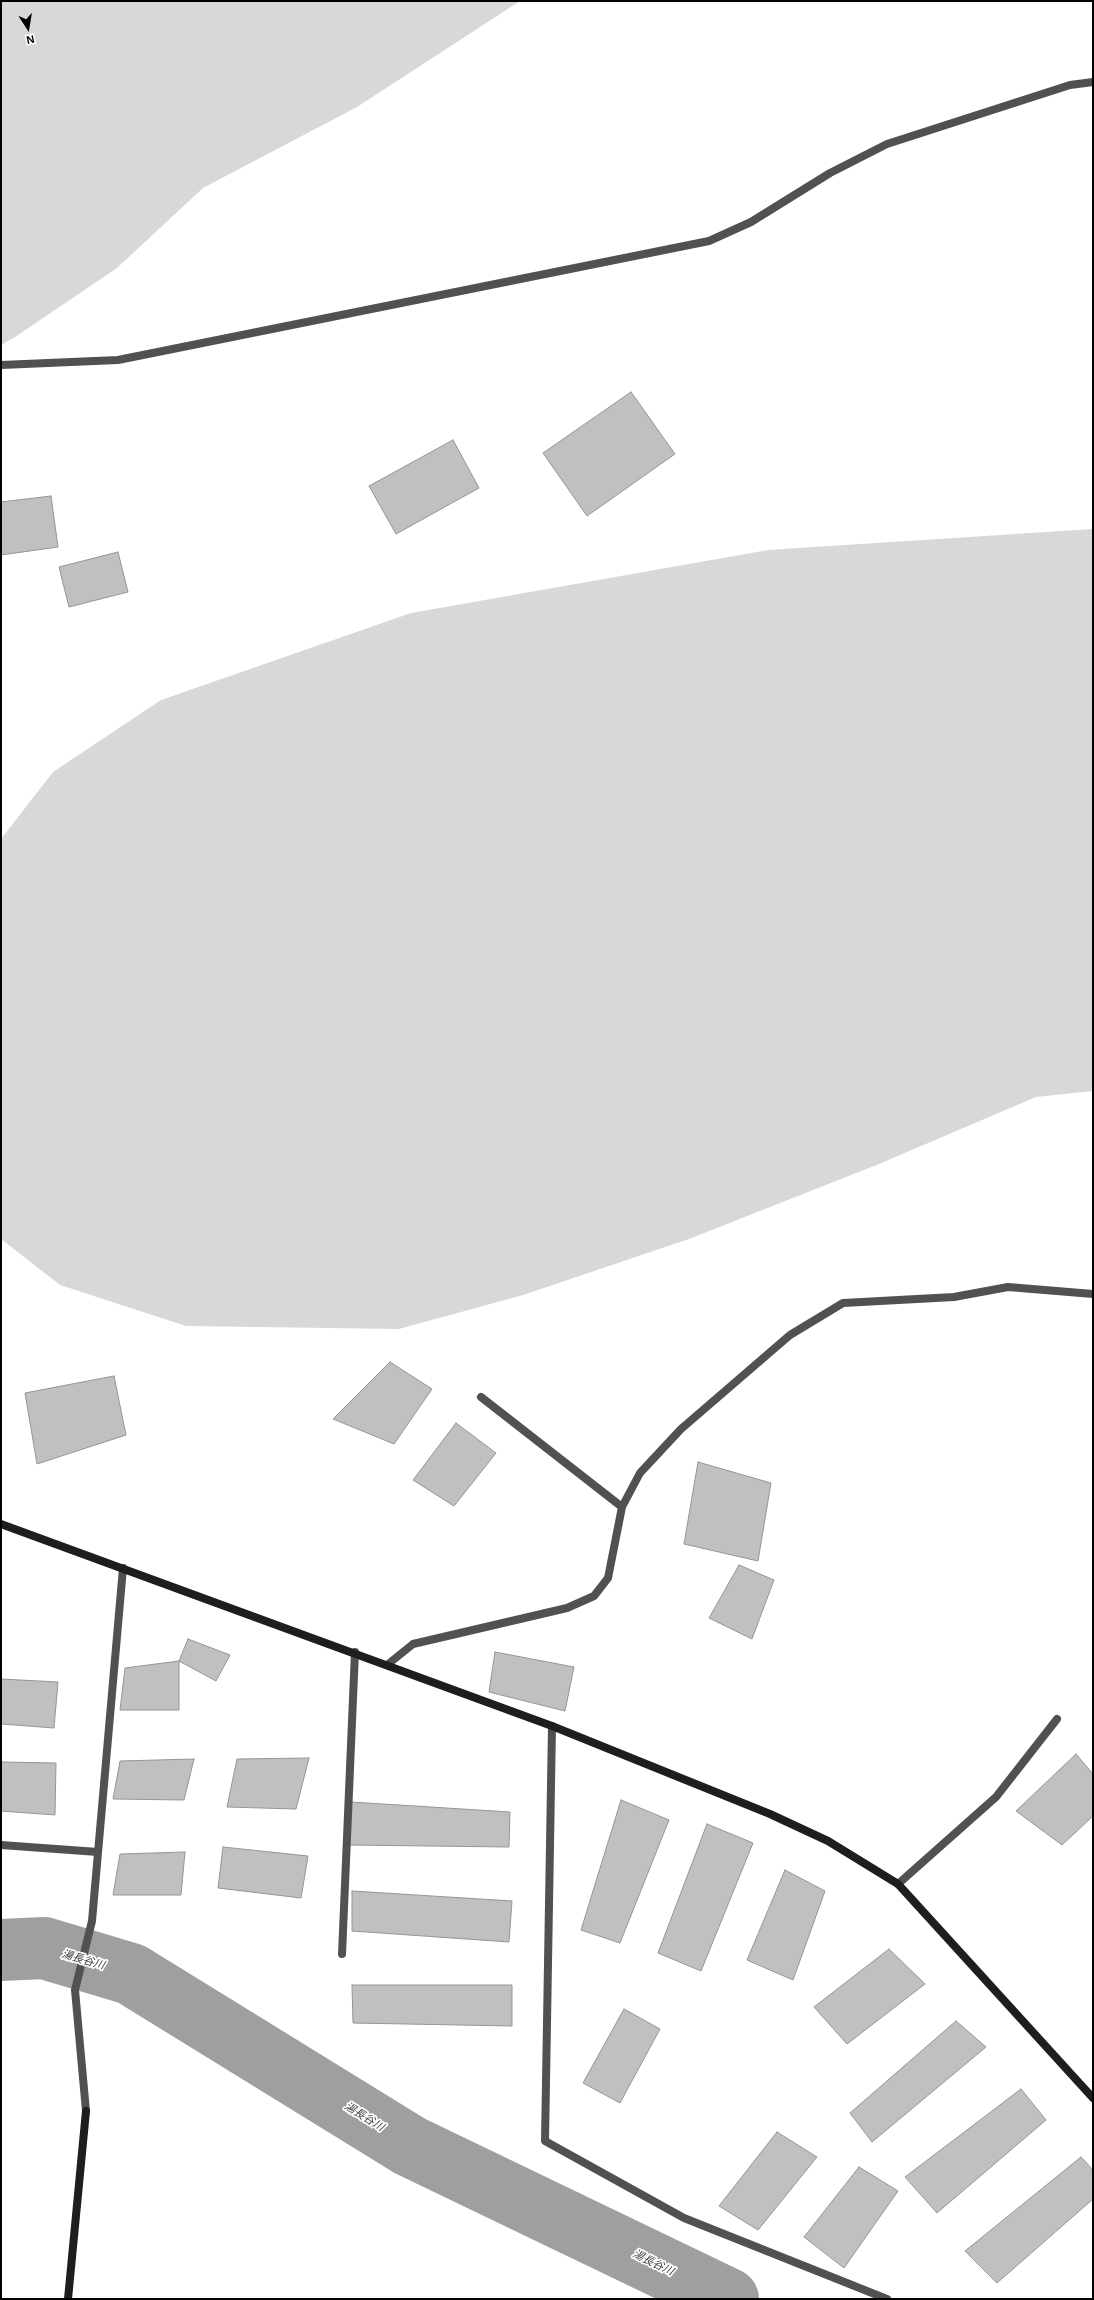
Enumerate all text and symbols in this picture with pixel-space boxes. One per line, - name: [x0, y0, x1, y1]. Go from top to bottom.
- north arrow: [8, 8, 48, 48]
- text: N: [25, 33, 36, 46]
- water label: 湯長谷川: [60, 1948, 106, 1972]
- water label: 湯長谷川: [342, 2100, 386, 2134]
- water label: 湯長谷川: [630, 2247, 676, 2279]

